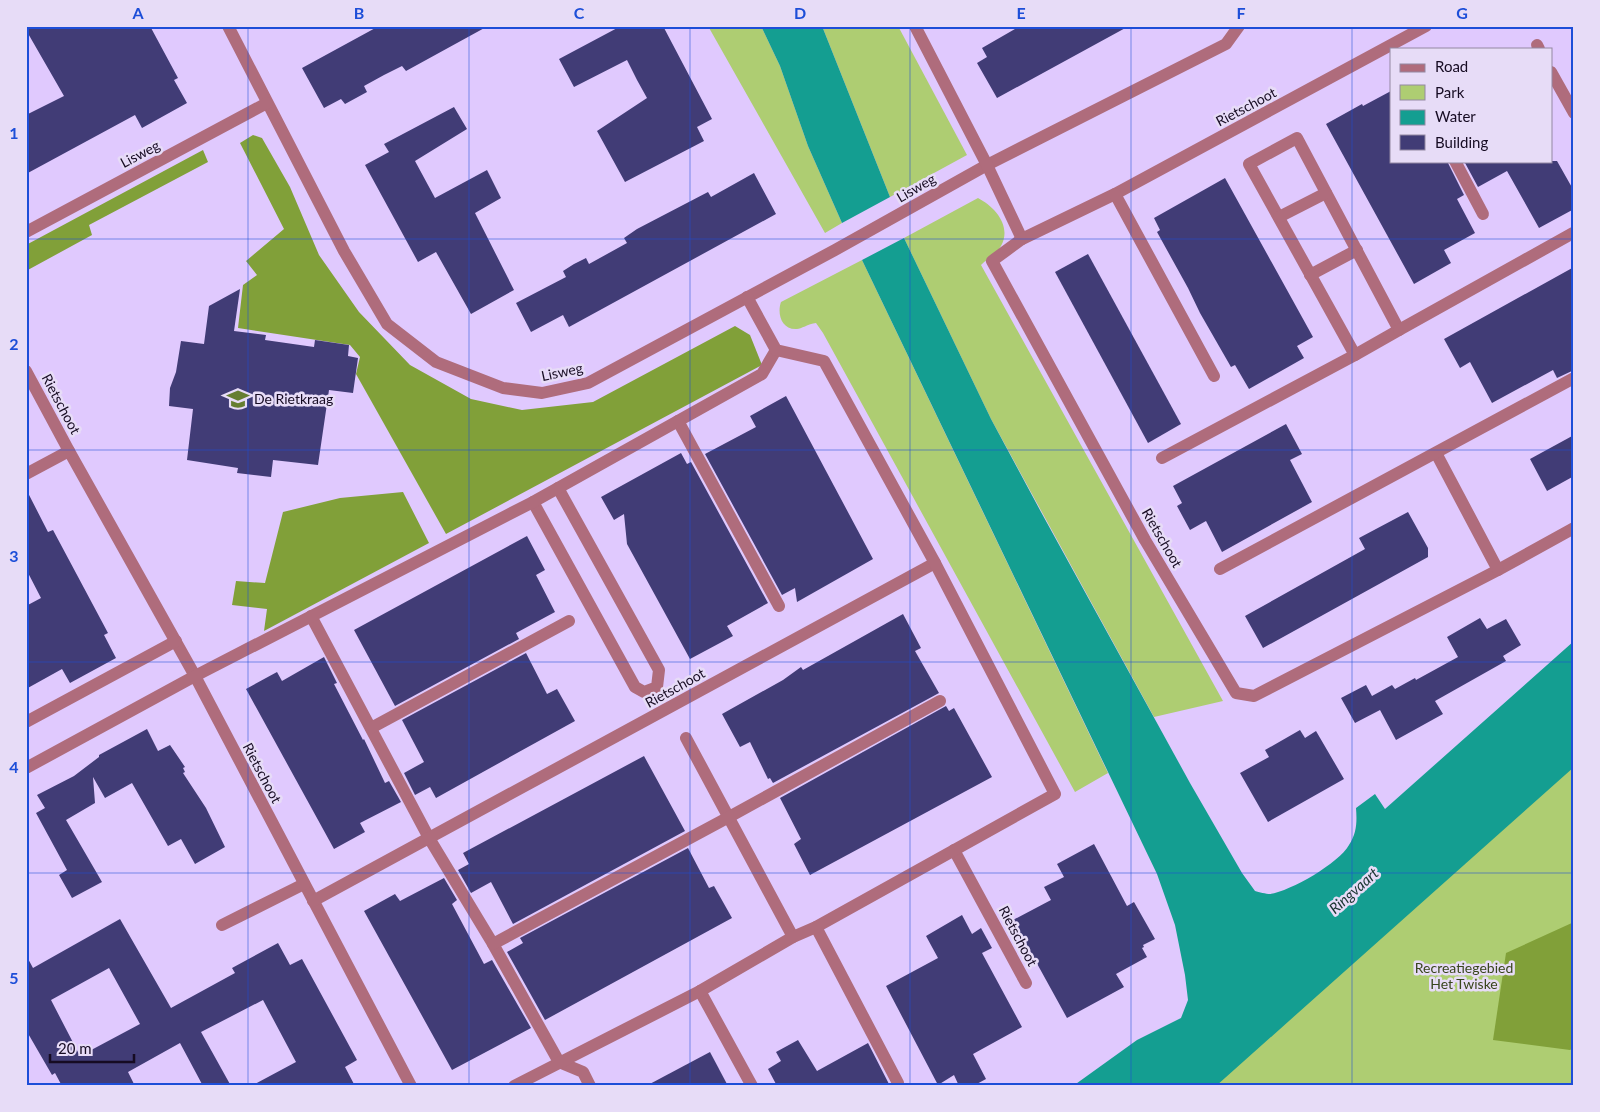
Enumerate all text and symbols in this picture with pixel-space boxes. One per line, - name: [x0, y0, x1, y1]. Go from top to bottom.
- text: A: [131, 3, 144, 22]
- text: B: [354, 3, 364, 22]
- text: C: [574, 3, 585, 22]
- text: D: [794, 3, 806, 22]
- text: E: [1016, 3, 1026, 22]
- text: F: [1236, 3, 1246, 22]
- text: G: [1456, 3, 1468, 22]
- legend: [1390, 48, 1552, 162]
- text: Road: [1435, 57, 1468, 75]
- text: Park: [1435, 83, 1465, 101]
- street label: Rietschoot: [1213, 84, 1279, 129]
- text: Water: [1435, 107, 1476, 125]
- text: 1: [9, 123, 19, 142]
- text: Building: [1435, 133, 1488, 151]
- street label: Lisweg: [117, 136, 162, 171]
- street label: Lisweg: [893, 170, 938, 205]
- text: 2: [9, 334, 19, 353]
- street label: Lisweg: [539, 359, 584, 384]
- street label: Rietschoot: [39, 371, 84, 437]
- school or university icon: De Rietkraag: [225, 386, 251, 412]
- place label: De Rietkraag: [254, 390, 333, 407]
- street label: Rietschoot: [1139, 505, 1186, 570]
- text: 3: [9, 546, 19, 565]
- street label: Rietschoot: [642, 664, 708, 711]
- street label: Rietschoot: [240, 740, 285, 806]
- text: 4: [9, 757, 19, 776]
- water label: Ringvaart: [1325, 863, 1382, 917]
- street label: Rietschoot: [996, 903, 1041, 969]
- park label: Recreatiegebied Het Twiske: [1415, 959, 1513, 992]
- text: 5: [9, 968, 19, 987]
- scale bar: [50, 1032, 134, 1064]
- text: 20 m: [58, 1039, 92, 1057]

